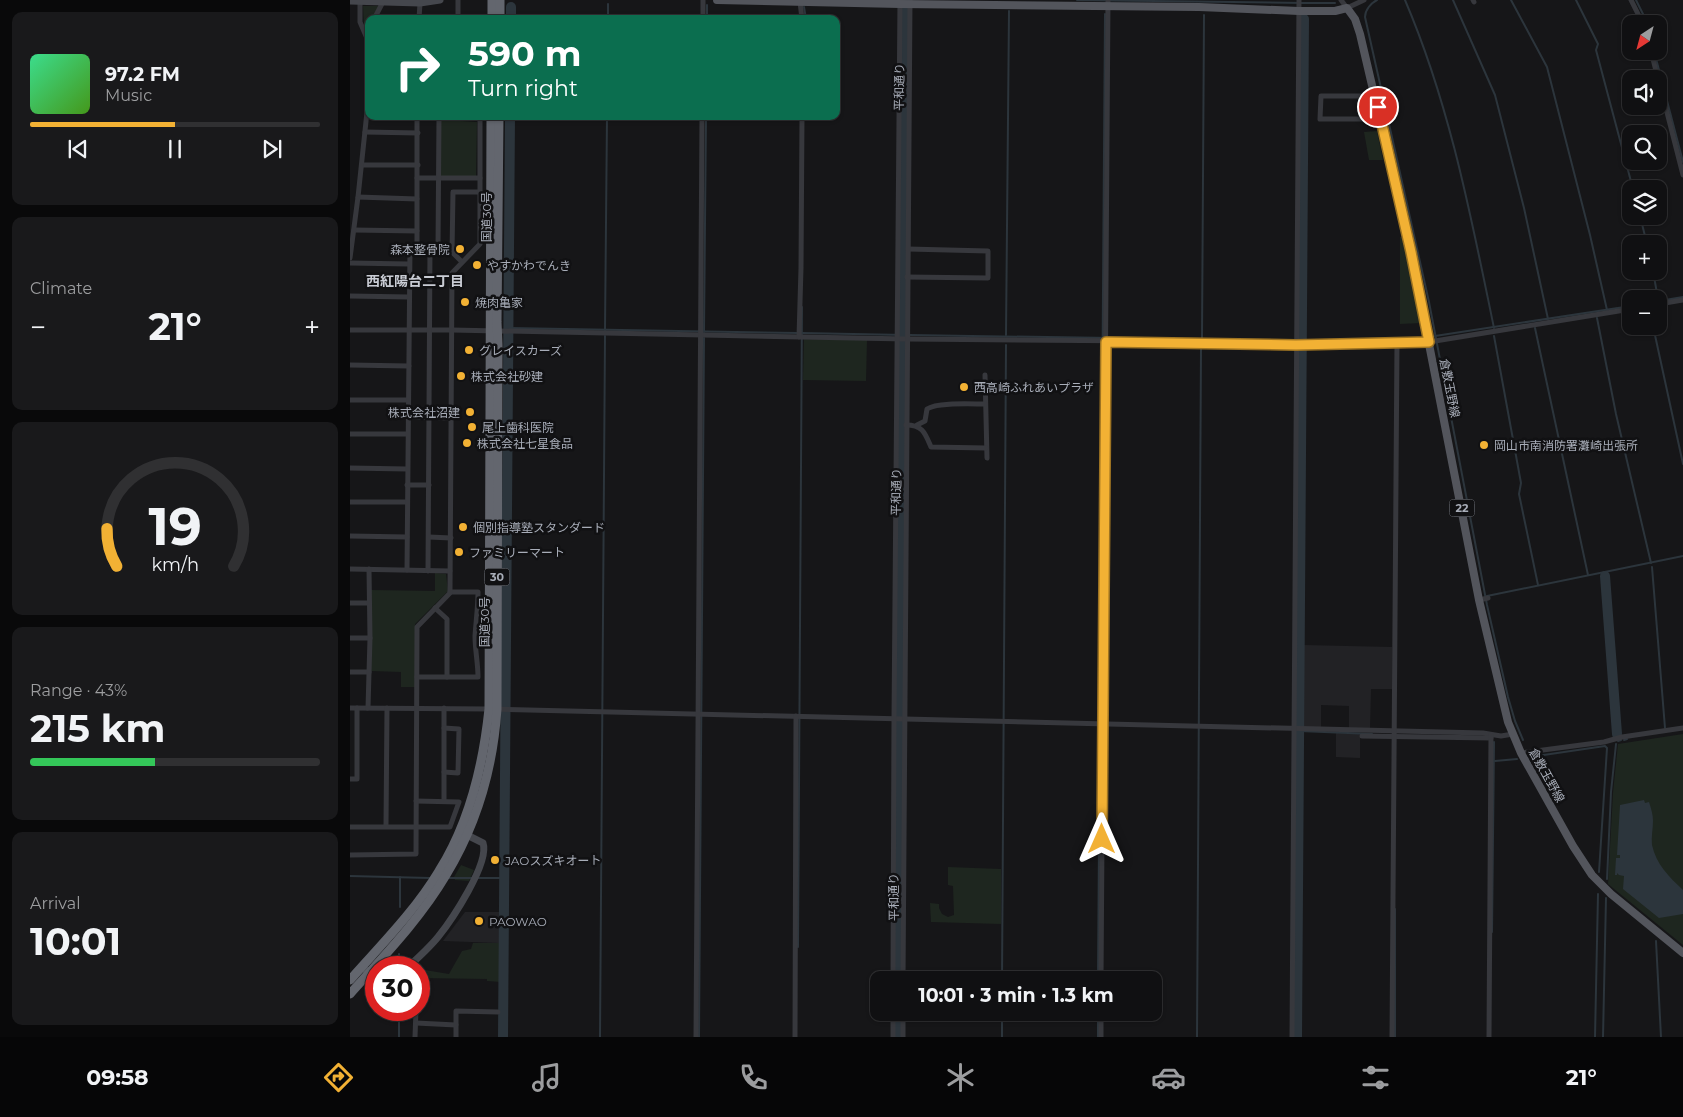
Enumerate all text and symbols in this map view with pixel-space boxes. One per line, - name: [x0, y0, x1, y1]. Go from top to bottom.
- north arrow: [1622, 15, 1668, 60]
- map controls: [1622, 15, 1667, 335]
- text: 590 m: [468, 32, 582, 75]
- icon: right: [385, 35, 450, 100]
- text: 97.2 FM: [105, 63, 180, 86]
- street label: 平和通り: [891, 63, 907, 111]
- button: sound: [1622, 70, 1667, 115]
- text: Turn right: [468, 75, 578, 102]
- text: Music: [105, 86, 152, 105]
- pin: [1357, 86, 1399, 128]
- icon: arrive: [1364, 93, 1392, 121]
- button: search: [1622, 125, 1667, 170]
- icon: previous: [64, 135, 92, 163]
- icon: pause: [161, 135, 189, 163]
- icon: next: [258, 135, 286, 163]
- button: layers: [1622, 180, 1667, 225]
- street label: 国道30号: [479, 192, 494, 242]
- button: +: [1622, 235, 1667, 280]
- place label: 森本整骨院: [390, 242, 450, 257]
- marker: 森本整骨院: [454, 243, 466, 255]
- place label: やすかわでんき: [487, 258, 571, 273]
- marker: やすかわでんき: [471, 259, 483, 271]
- district label: 西紅陽台二丁目: [366, 272, 464, 290]
- text: Climate: [30, 279, 92, 298]
- button: −: [1622, 290, 1667, 335]
- place label: 焼肉亀家: [475, 295, 523, 310]
- marker: 焼肉亀家: [459, 296, 471, 308]
- text: 21°: [148, 303, 202, 350]
- text: −: [30, 310, 46, 344]
- text: +: [304, 310, 320, 344]
- place label: グレイスカーズ: [479, 343, 562, 358]
- marker: グレイスカーズ: [463, 344, 475, 356]
- street label: 倉敷玉野線: [1437, 357, 1463, 419]
- place label: 株式会社砂建: [471, 369, 543, 384]
- marker: 株式会社砂建: [455, 370, 467, 382]
- place label: 西高崎ふれあいプラザ: [974, 380, 1094, 395]
- marker: 西高崎ふれあいプラザ: [958, 381, 970, 393]
- place label: 株式会社沼建: [388, 405, 460, 420]
- marker: 株式会社沼建: [464, 406, 476, 418]
- place label: 尾上歯科医院: [482, 420, 554, 435]
- marker: 尾上歯科医院: [466, 421, 478, 433]
- place label: 株式会社七星食品: [477, 436, 573, 451]
- marker: 株式会社七星食品: [461, 437, 473, 449]
- place label: 岡山市南消防署灘崎出張所: [1494, 438, 1638, 453]
- marker: 岡山市南消防署灘崎出張所: [1478, 439, 1490, 451]
- street label: 平和通り: [888, 468, 904, 516]
- text: 19: [148, 495, 202, 558]
- road number: 22: [1450, 499, 1474, 516]
- place label: 個別指導塾スタンダード: [473, 520, 605, 535]
- marker: 個別指導塾スタンダード: [457, 521, 469, 533]
- place label: ファミリーマート: [469, 545, 565, 560]
- marker: ファミリーマート: [453, 546, 465, 558]
- text: km/h: [151, 554, 199, 575]
- road number: 30: [484, 568, 510, 586]
- street label: 国道30号: [477, 597, 492, 647]
- text: Range · 43%: [30, 681, 127, 700]
- text: 215 km: [30, 705, 165, 752]
- street label: 倉敷玉野線: [1526, 745, 1568, 805]
- position arrow: [1075, 812, 1127, 864]
- place label: JAOスズキオート: [504, 853, 601, 868]
- marker: JAOスズキオート: [489, 854, 501, 866]
- street label: 平和通り: [886, 873, 901, 921]
- text: Arrival: [30, 894, 80, 913]
- place label: PAOWAO: [489, 914, 547, 929]
- marker: PAOWAO: [473, 915, 485, 927]
- text: 10:01: [30, 918, 121, 965]
- speed limit sign: 30: [365, 956, 430, 1021]
- text: 10:01 · 3 min · 1.3 km: [918, 984, 1114, 1007]
- icon: directions: [321, 1060, 356, 1095]
- icon: music: [529, 1060, 564, 1095]
- icon: phone: [736, 1060, 771, 1095]
- icon: climate: [943, 1060, 978, 1095]
- icon: car: [1151, 1060, 1186, 1095]
- icon: filters: [1358, 1060, 1393, 1095]
- text: 09:58: [86, 1064, 149, 1091]
- text: 21°: [1566, 1064, 1597, 1091]

